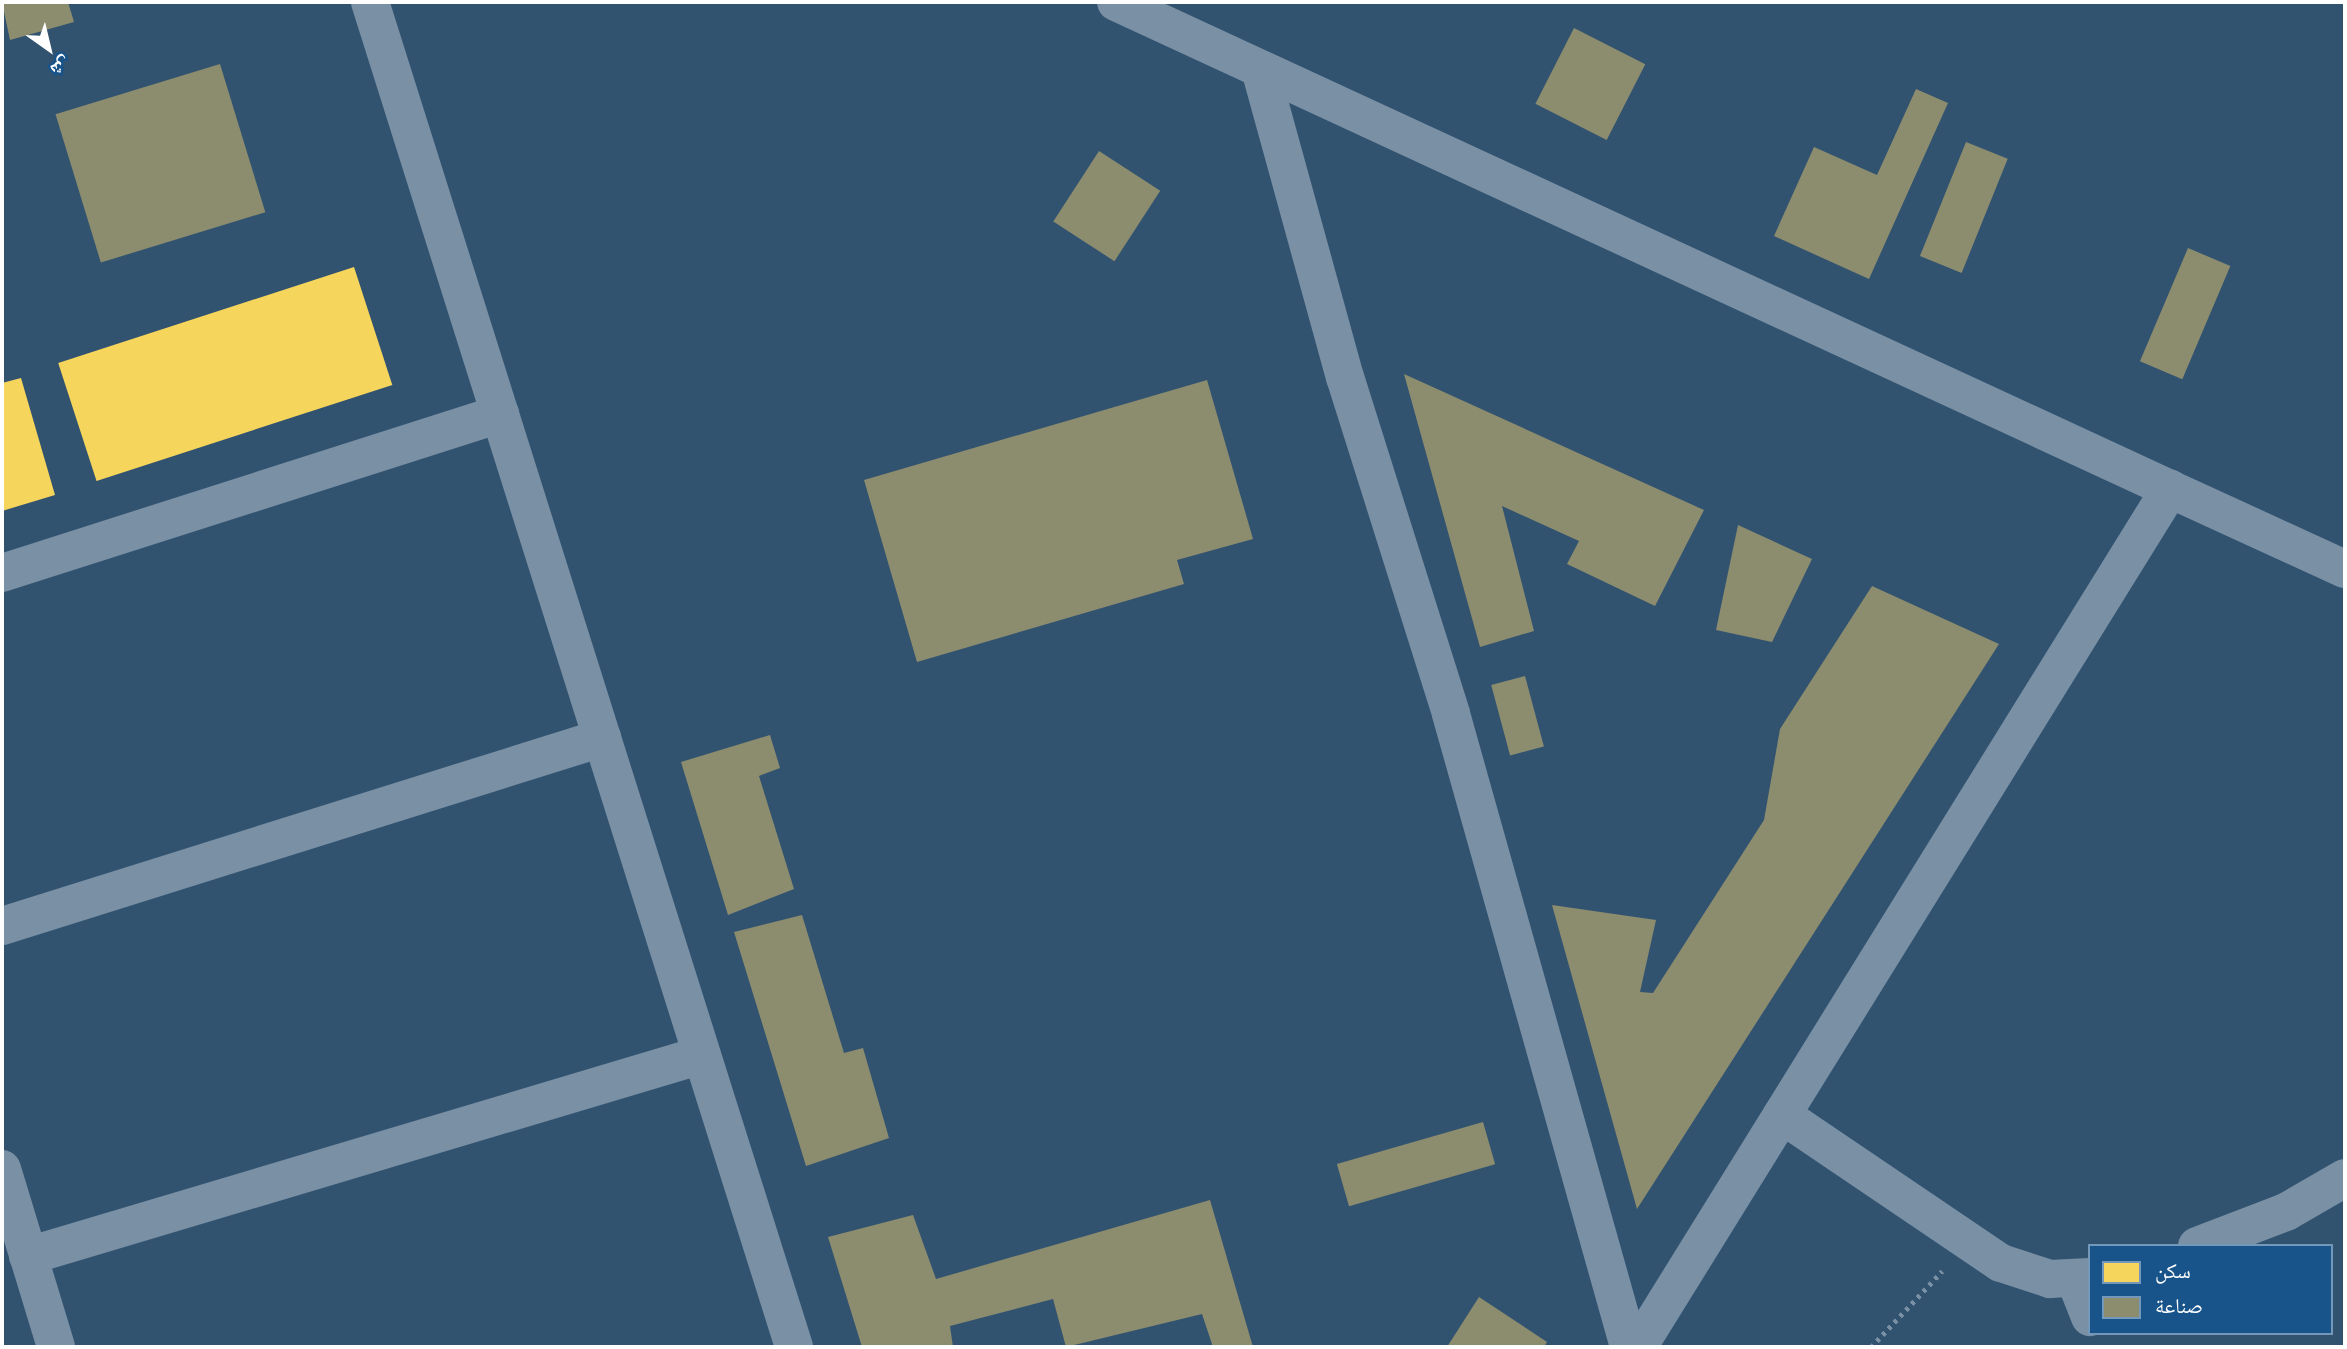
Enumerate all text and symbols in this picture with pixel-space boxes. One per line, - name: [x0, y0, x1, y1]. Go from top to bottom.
- north arrow: [14, 14, 84, 84]
- text: ش: [45, 50, 77, 84]
- legend: [2088, 1244, 2333, 1335]
- text: سكن: [2155, 1256, 2191, 1285]
- text: صناعة: [2155, 1291, 2203, 1320]

